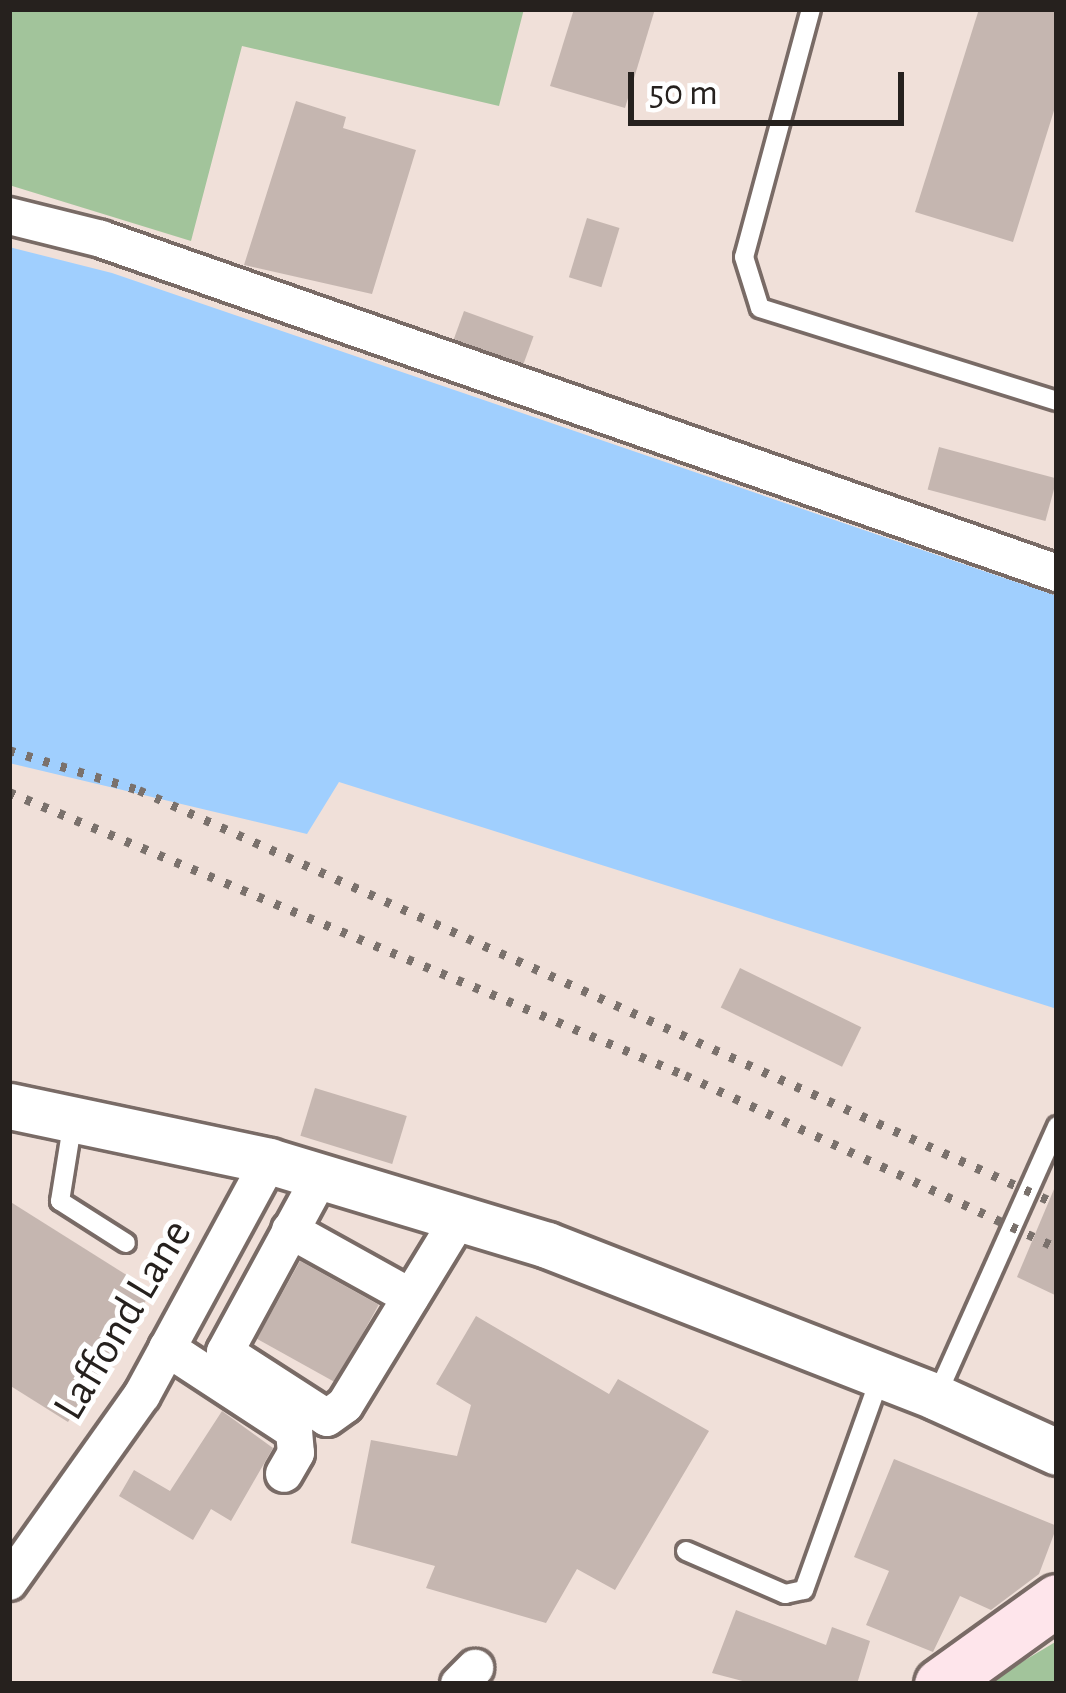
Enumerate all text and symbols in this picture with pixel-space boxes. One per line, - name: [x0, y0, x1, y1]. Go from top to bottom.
- scale bar: [634, 48, 910, 122]
- text: 50 m: [649, 75, 718, 111]
- street label: Laffond Lane: [42, 1210, 204, 1430]

